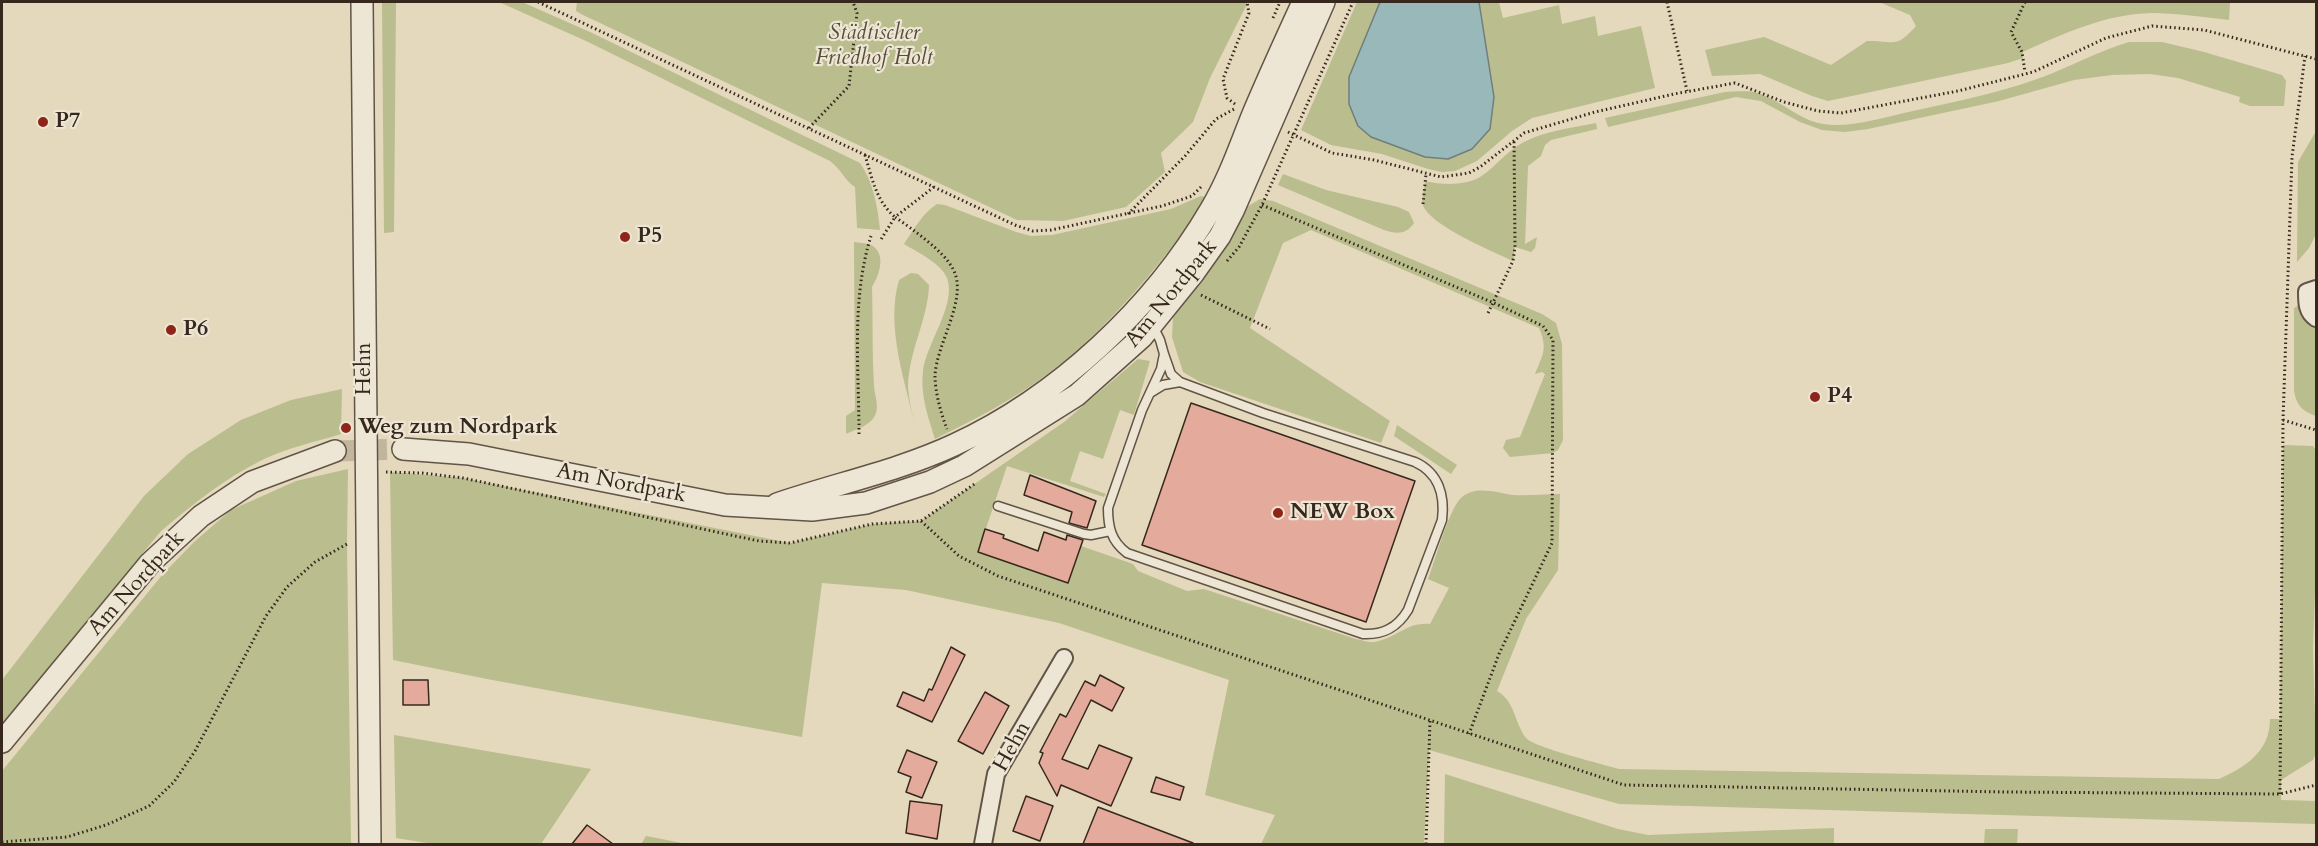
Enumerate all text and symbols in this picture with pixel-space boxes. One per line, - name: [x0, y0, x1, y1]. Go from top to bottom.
- park label: Städtischer Friedhof Holt: [815, 21, 933, 72]
- place label: P7: [55, 109, 80, 135]
- marker: P7: [36, 115, 50, 129]
- place label: P5: [637, 224, 662, 250]
- marker: P5: [618, 230, 632, 244]
- street label: Am Nordpark: [1120, 235, 1224, 353]
- place label: P6: [183, 317, 208, 343]
- marker: P6: [164, 323, 178, 337]
- street label: Hehn: [352, 343, 378, 395]
- place label: P4: [1827, 384, 1852, 410]
- marker: P4: [1808, 390, 1822, 404]
- place label: Weg zum Nordpark: [358, 415, 558, 441]
- marker: Weg zum Nordpark: [339, 421, 353, 435]
- street label: Am Nordpark: [554, 458, 688, 510]
- place label: NEW Box: [1290, 500, 1395, 526]
- marker: NEW Box: [1271, 506, 1285, 520]
- street label: Am Nordpark: [83, 526, 191, 642]
- street label: Hehn: [989, 717, 1037, 777]

